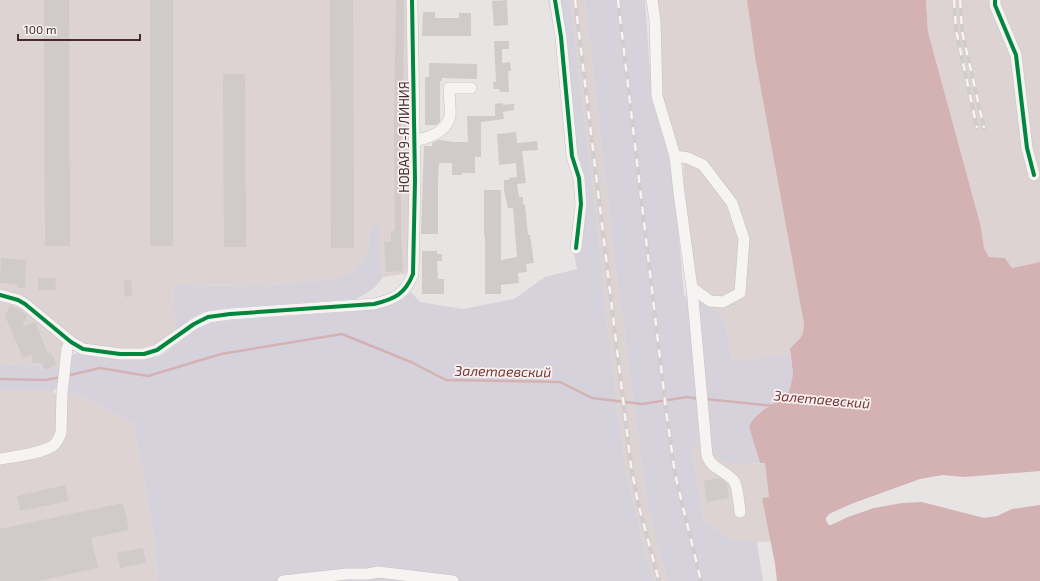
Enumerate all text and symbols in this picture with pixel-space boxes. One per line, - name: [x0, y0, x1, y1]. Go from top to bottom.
- scale bar: [18, 16, 140, 42]
- text: 100 m: [24, 22, 56, 36]
- street label: НОВАЯ 9-Я ЛИНИЯ: [396, 81, 412, 193]
- water label: Залетаевский: [453, 362, 552, 380]
- water label: Залетаевский: [772, 386, 871, 412]

